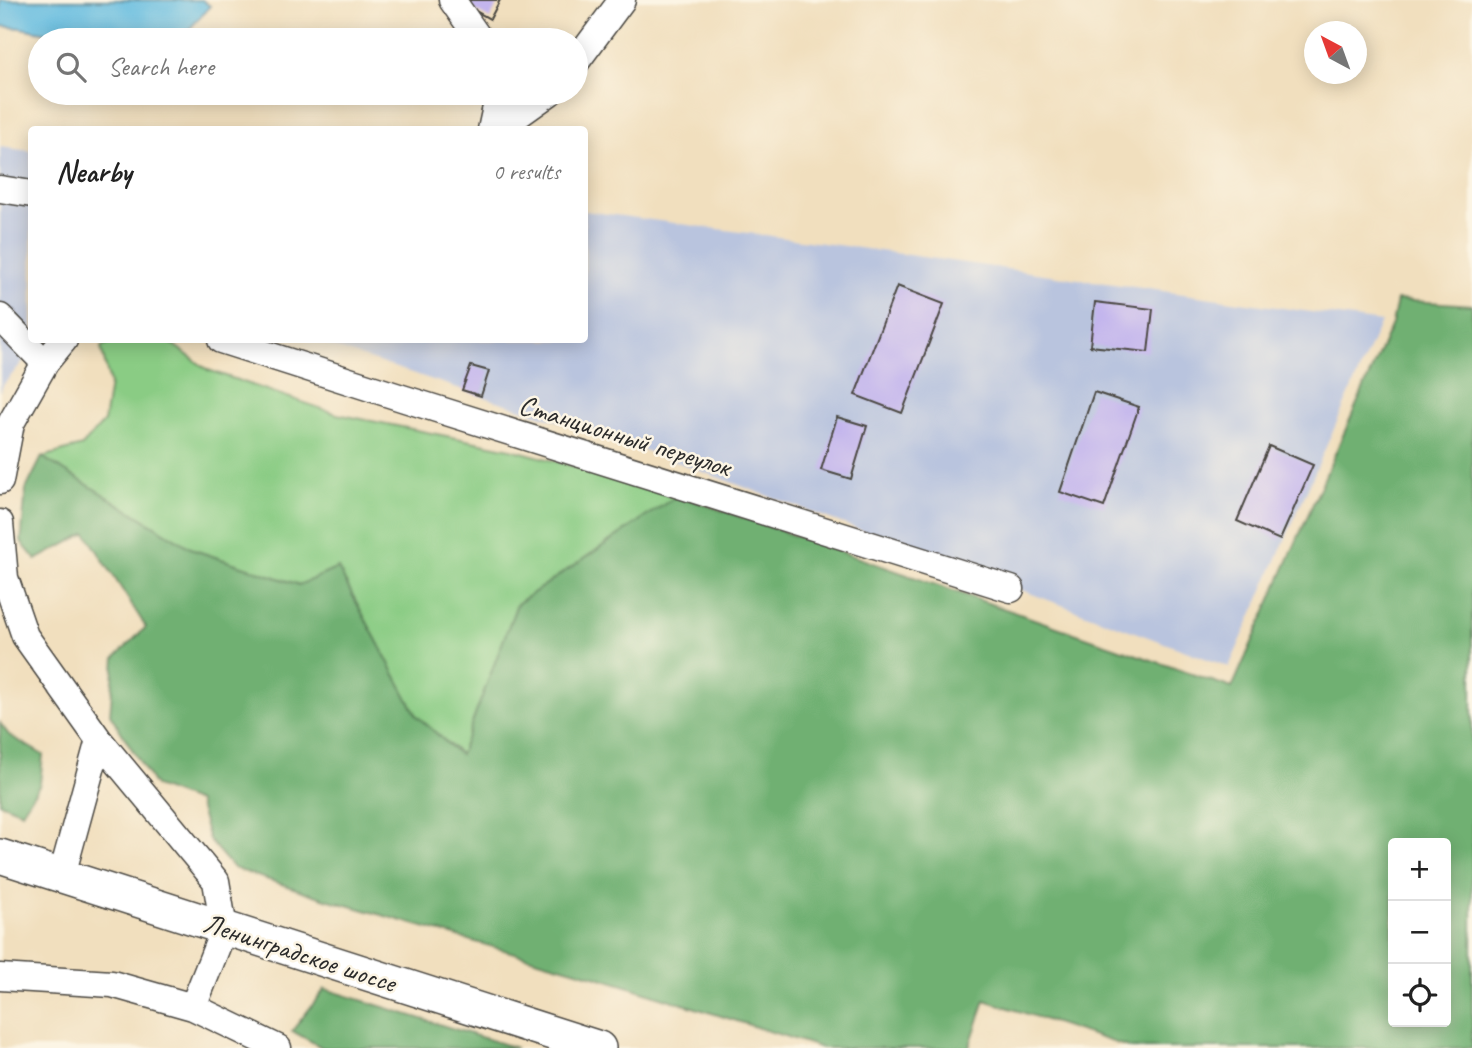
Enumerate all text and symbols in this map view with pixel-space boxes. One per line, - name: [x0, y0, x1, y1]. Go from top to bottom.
- north arrow: [1304, 21, 1367, 84]
- search box: [28, 28, 588, 105]
- icon: search: [52, 48, 90, 86]
- text: Search here: [108, 50, 214, 83]
- text: Nearby: [56, 153, 132, 191]
- text: 0 results: [493, 157, 560, 186]
- street label: Станционный переулок: [515, 387, 737, 485]
- map controls: [1388, 838, 1451, 1027]
- button: +: [1388, 838, 1451, 901]
- button: −: [1388, 901, 1451, 964]
- street label: Ленинградское шоссе: [199, 905, 402, 1001]
- button: locate: [1388, 964, 1451, 1027]

